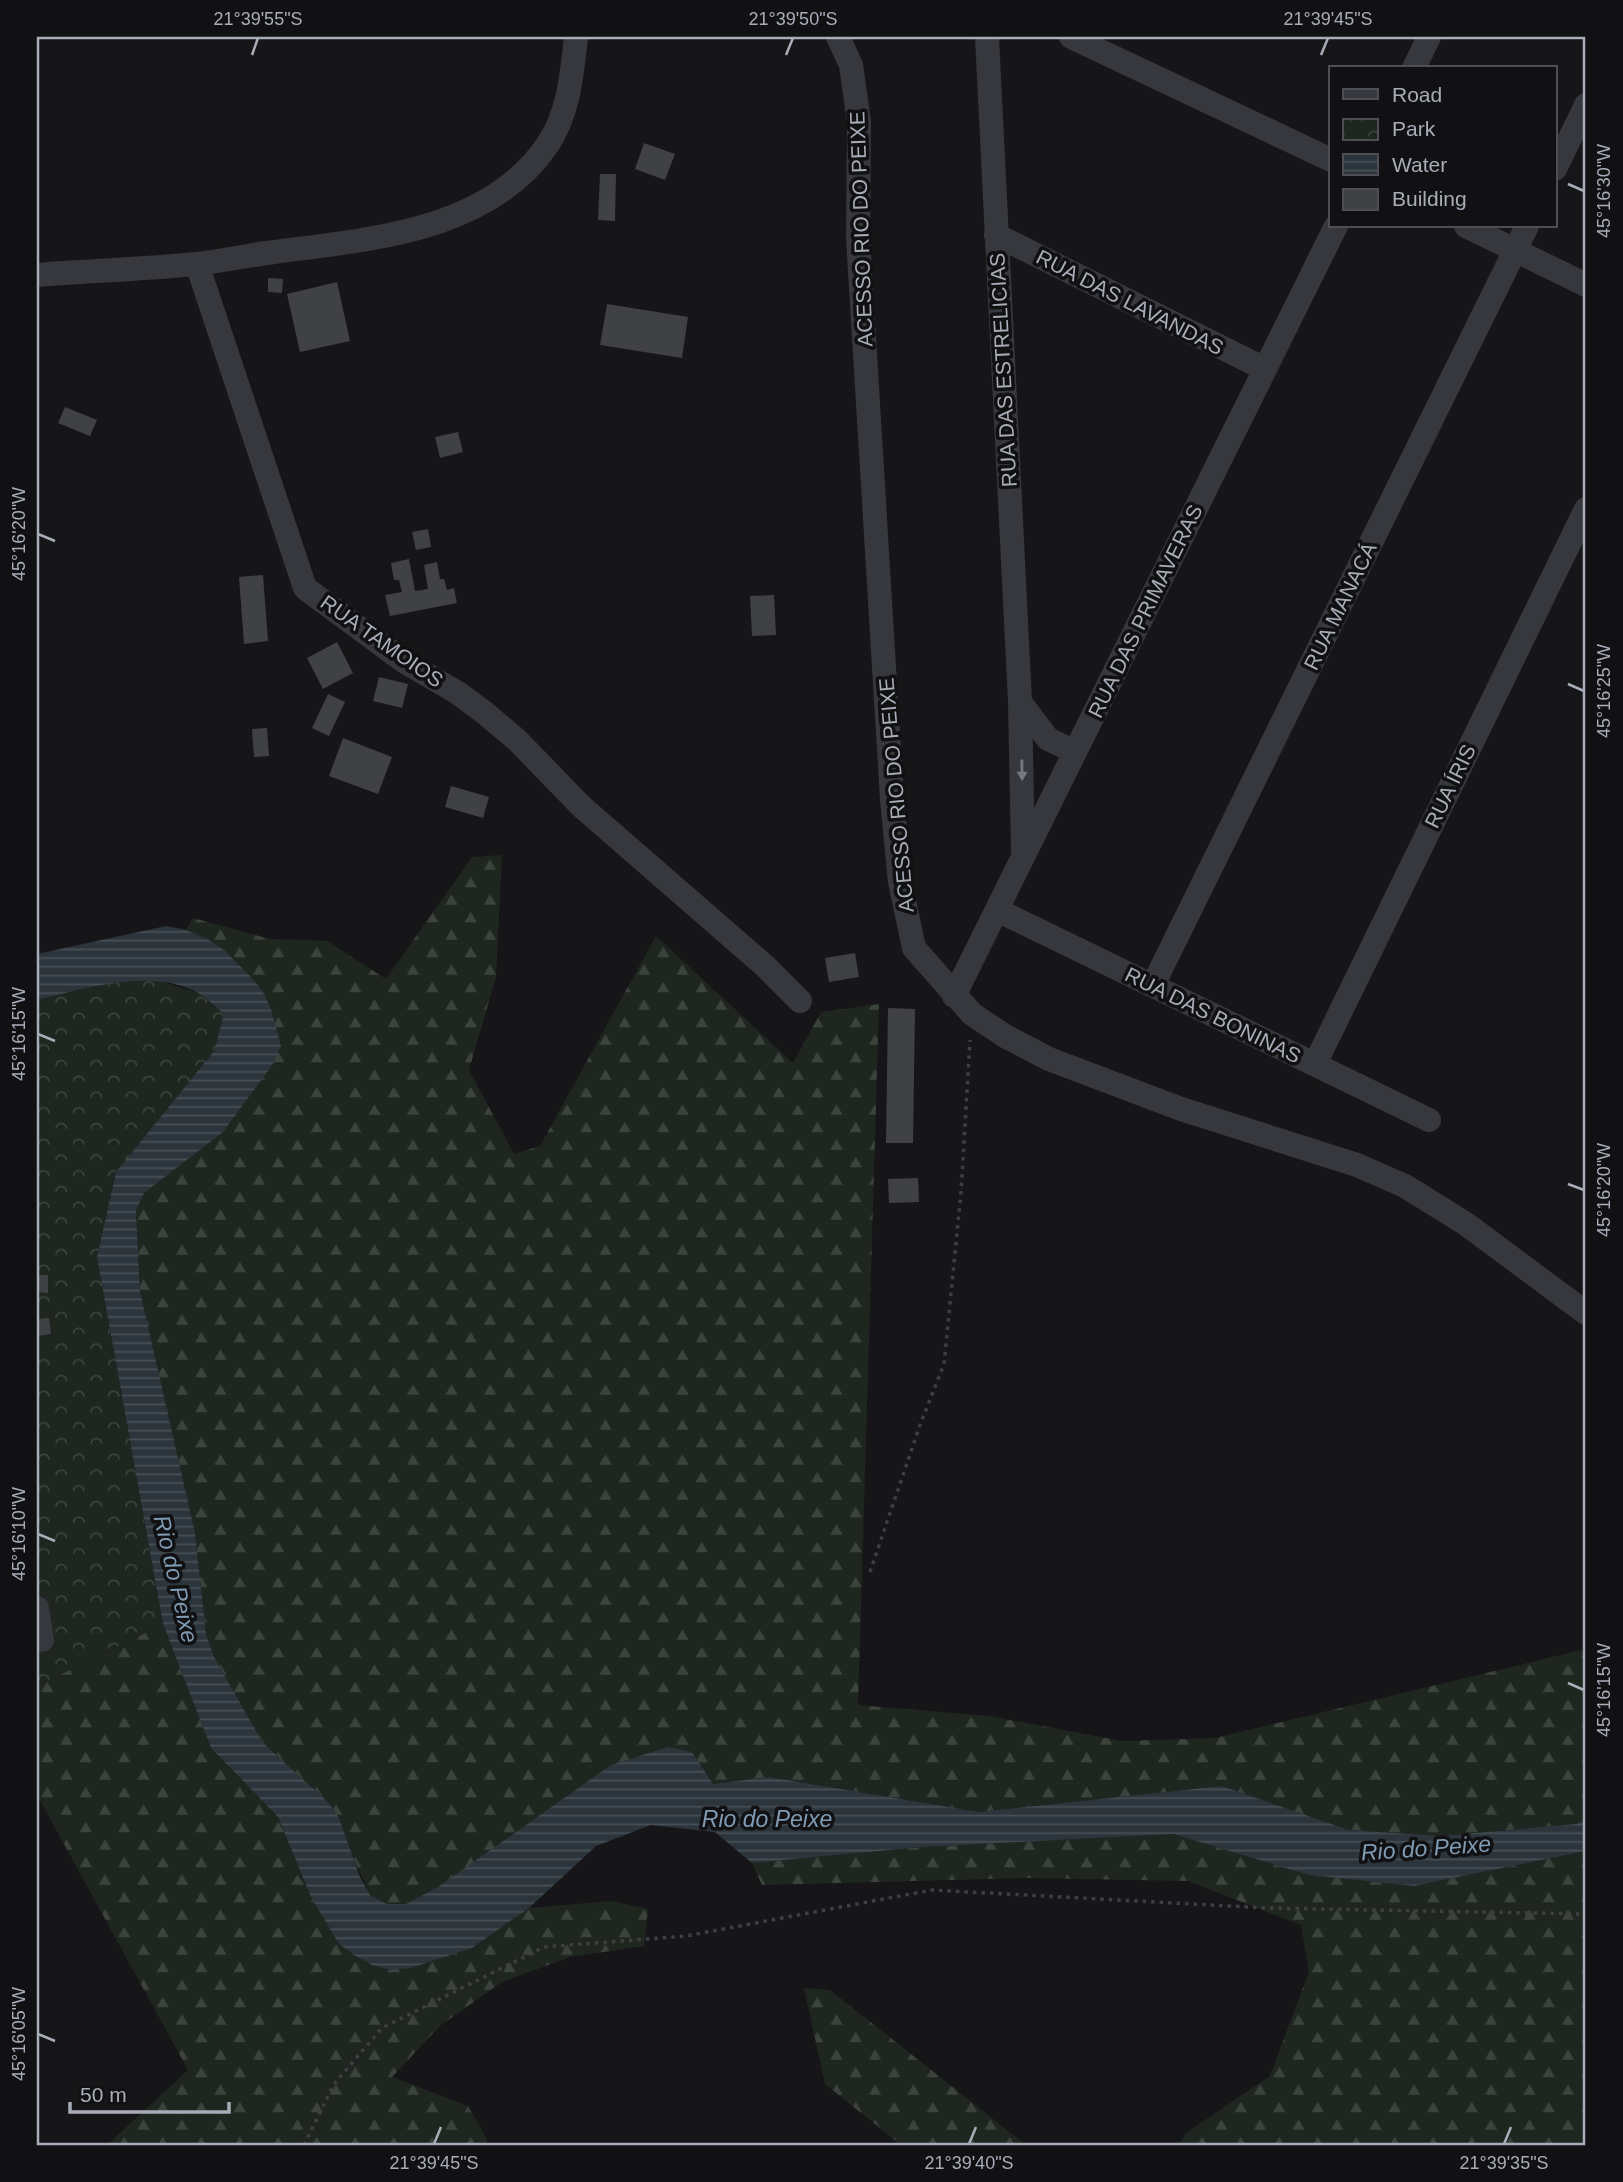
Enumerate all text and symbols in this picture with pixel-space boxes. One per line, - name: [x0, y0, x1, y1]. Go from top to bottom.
- text: 21°39'55"S: [213, 9, 303, 29]
- text: 21°39'50"S: [748, 9, 838, 29]
- text: 21°39'45"S: [1283, 9, 1373, 29]
- legend: [1329, 66, 1556, 228]
- text: Road: [1392, 83, 1442, 106]
- street label: ACESSO RIO DO PEIXE: [845, 111, 877, 347]
- text: Park: [1392, 117, 1436, 140]
- text: 45°16'30"W: [1594, 144, 1614, 238]
- text: Water: [1392, 153, 1447, 176]
- text: Building: [1392, 187, 1467, 210]
- street label: RUA DAS LAVANDAS: [1033, 245, 1227, 359]
- street label: RUA DAS ESTRELICIAS: [985, 252, 1021, 488]
- text: 45°16'20"W: [9, 487, 29, 581]
- street label: RUA DAS PRIMAVERAS: [1083, 501, 1207, 721]
- street label: RUA MANACÁ: [1299, 539, 1381, 673]
- street label: RUA TAMOIOS: [316, 590, 448, 692]
- text: 45°16'25"W: [1594, 644, 1614, 738]
- street label: ACESSO RIO DO PEIXE: [874, 677, 918, 913]
- street label: RUA ÍRIS: [1420, 741, 1480, 831]
- one-way arrow: [1016, 760, 1027, 782]
- street label: RUA DAS BONINAS: [1121, 962, 1305, 1068]
- text: 45°16'15"W: [9, 987, 29, 1081]
- text: 45°16'20"W: [1594, 1143, 1614, 1237]
- text: 45°16'10"W: [9, 1487, 29, 1581]
- water label: Rio do Peixe: [149, 1513, 203, 1645]
- text: 45°16'15"W: [1594, 1643, 1614, 1737]
- water label: Rio do Peixe: [702, 1806, 832, 1832]
- water label: Rio do Peixe: [1360, 1830, 1492, 1866]
- text: 45°16'05"W: [9, 1987, 29, 2081]
- scale bar: [70, 2070, 229, 2114]
- text: 50 m: [80, 2083, 127, 2106]
- text: 21°39'45"S: [389, 2153, 479, 2173]
- text: 21°39'40"S: [924, 2153, 1014, 2173]
- text: 21°39'35"S: [1459, 2153, 1549, 2173]

